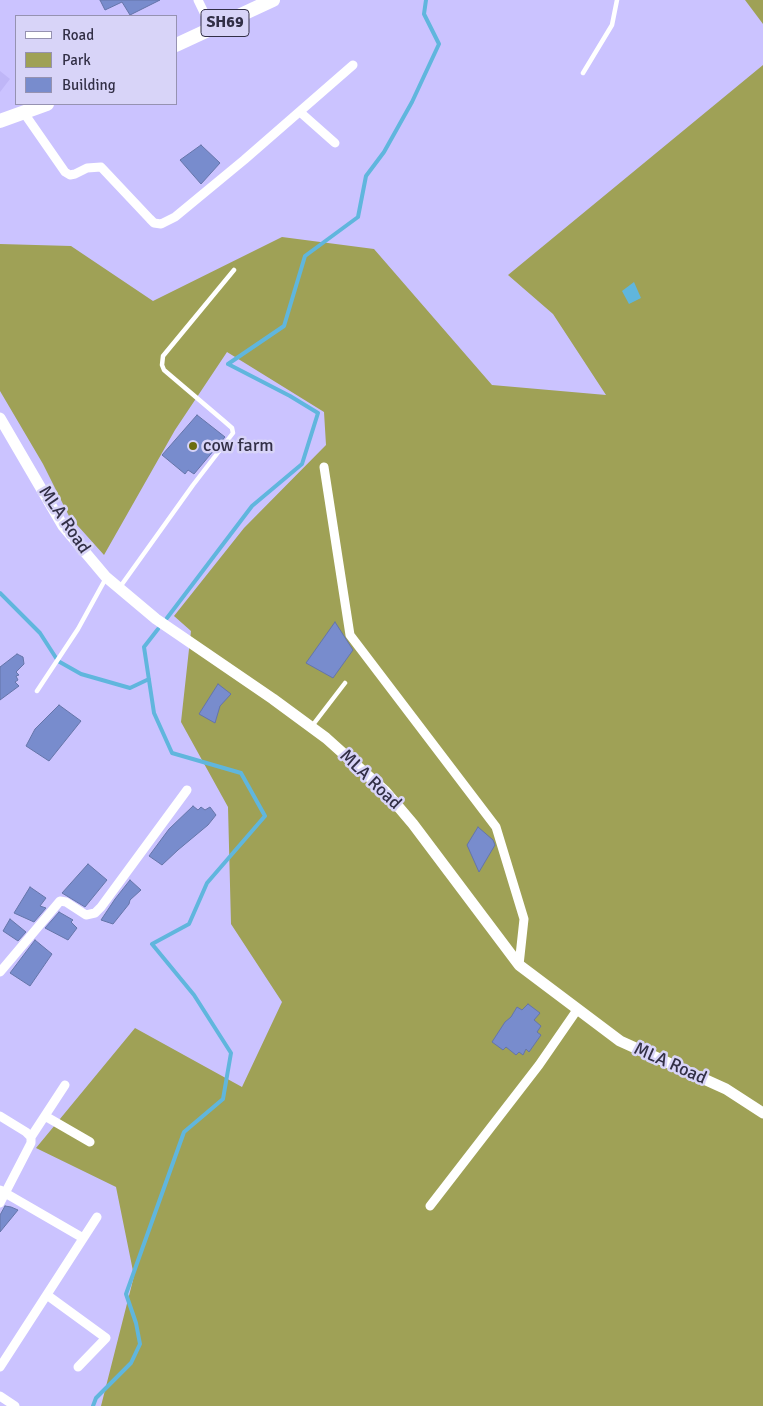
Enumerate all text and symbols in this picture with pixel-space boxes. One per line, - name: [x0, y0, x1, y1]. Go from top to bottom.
- road number: SH69: [201, 9, 249, 36]
- legend: [15, 15, 178, 105]
- text: Road: [62, 26, 94, 44]
- text: Park: [62, 51, 91, 69]
- text: Building: [62, 76, 116, 94]
- place label: cow farm: [203, 435, 274, 457]
- marker: cow farm: [187, 440, 199, 452]
- street label: MLA Road: [33, 482, 95, 558]
- street label: MLA Road: [335, 745, 405, 815]
- street label: MLA Road: [630, 1038, 710, 1090]

